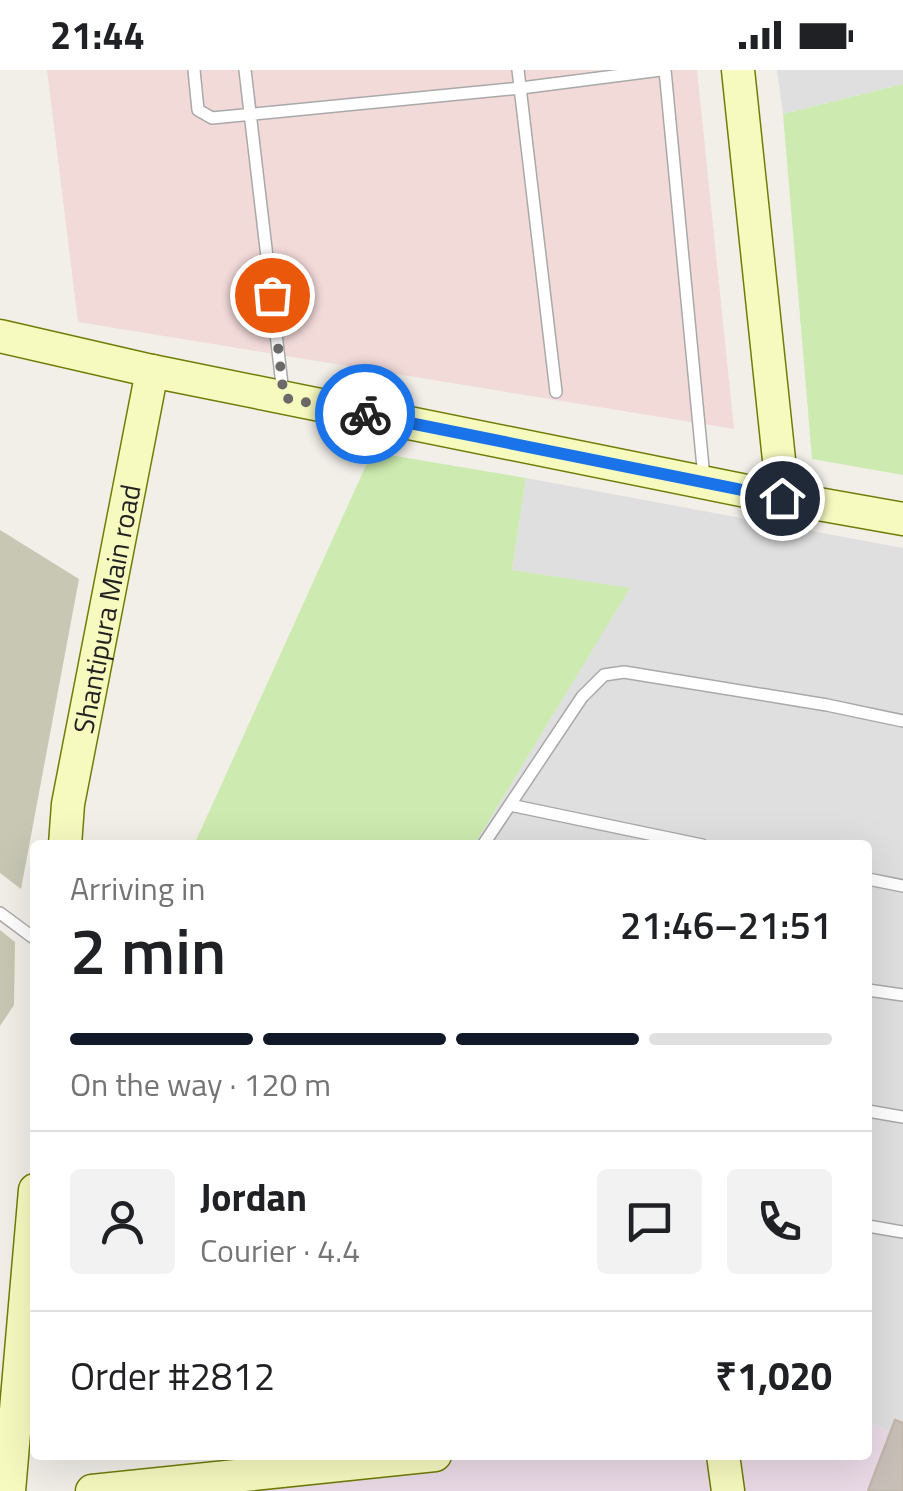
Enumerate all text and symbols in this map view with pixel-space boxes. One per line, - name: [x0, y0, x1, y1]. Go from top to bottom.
- text: 21:44: [50, 6, 145, 64]
- pin: [230, 253, 315, 338]
- icon: bag: [245, 268, 300, 323]
- courier: [315, 364, 415, 464]
- icon: bike: [338, 387, 393, 442]
- pin: [740, 456, 825, 541]
- icon: home: [755, 471, 810, 526]
- street label: Shantipura Main road: [61, 481, 151, 737]
- text: Arriving in: [70, 864, 206, 912]
- text: 21:46–21:51: [620, 896, 832, 954]
- text: 2 min: [70, 900, 226, 999]
- text: On the way · 120 m: [70, 1060, 331, 1108]
- text: Jordan: [200, 1168, 307, 1226]
- button: person: [70, 1169, 175, 1274]
- button: chat: [597, 1169, 702, 1274]
- button: phone: [727, 1169, 832, 1274]
- text: Courier · 4.4: [200, 1226, 360, 1274]
- text: Order #2812: [70, 1347, 275, 1405]
- text: ₹1,020: [715, 1347, 832, 1405]

